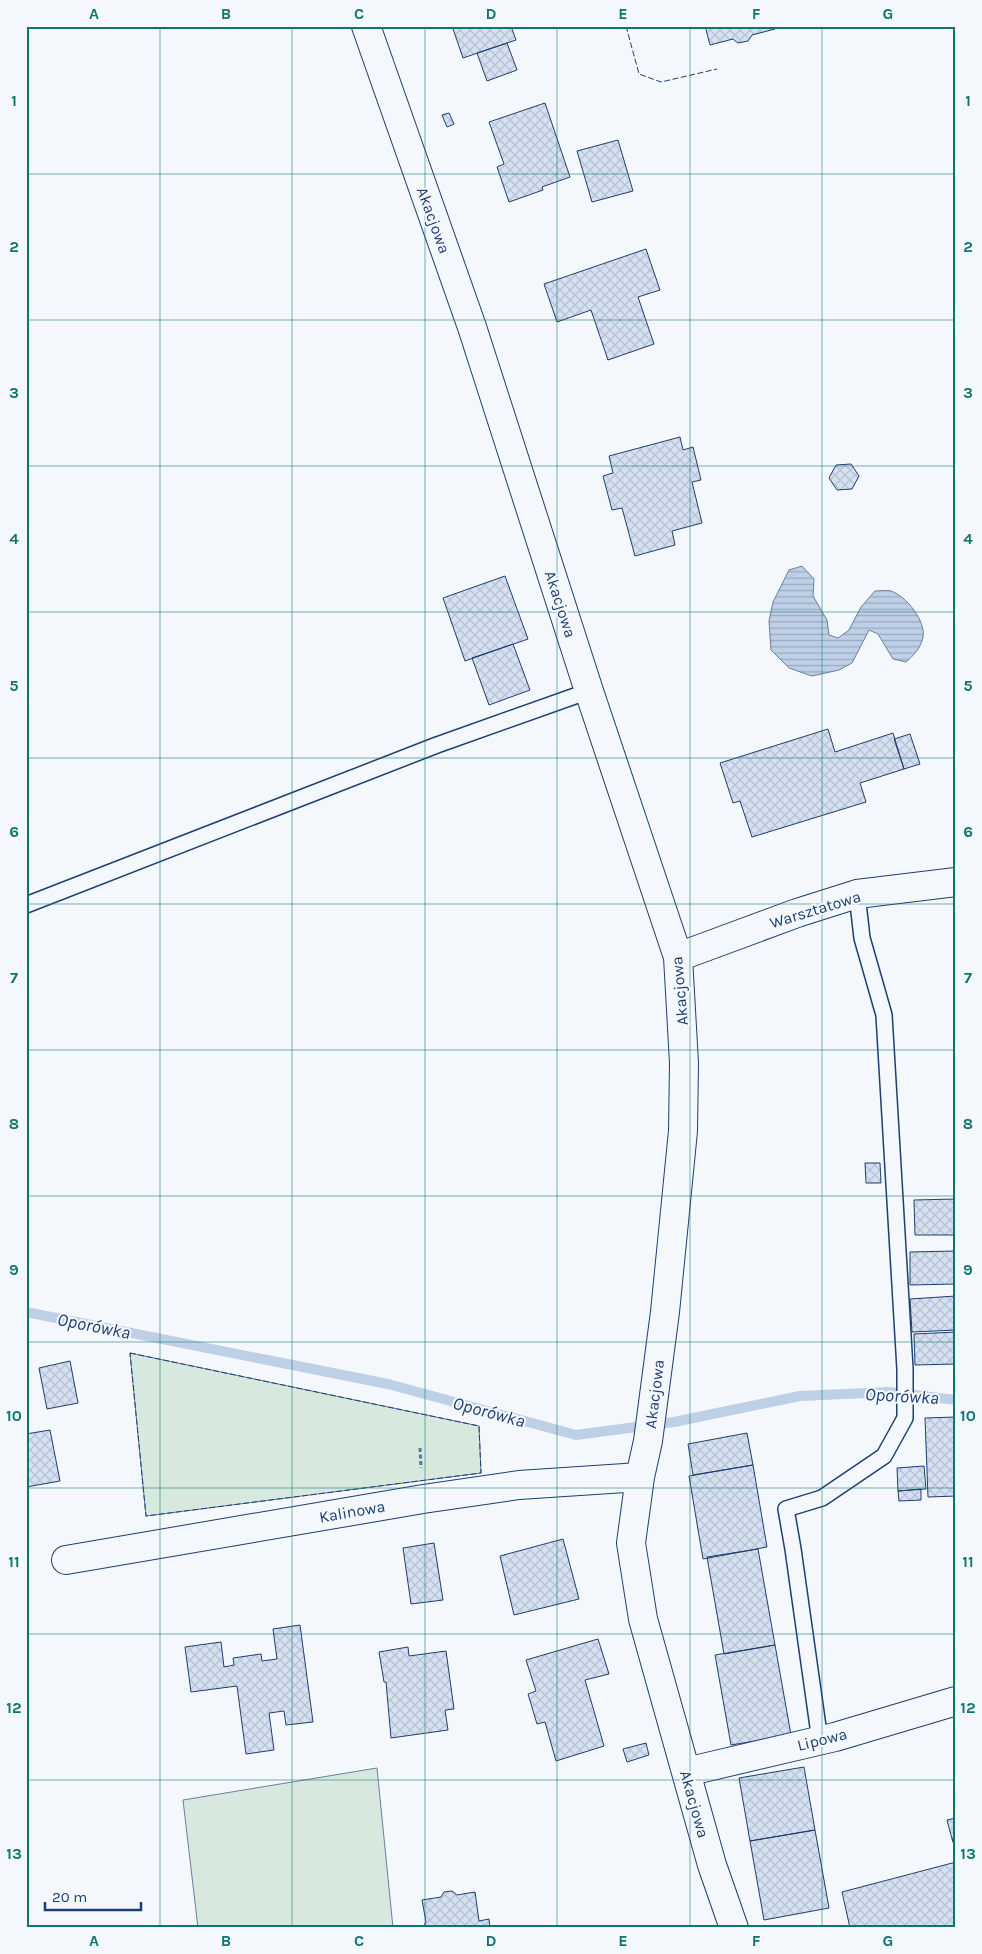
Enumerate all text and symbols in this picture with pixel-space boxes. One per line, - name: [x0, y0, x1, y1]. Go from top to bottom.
- text: A: [89, 4, 99, 23]
- text: B: [221, 4, 231, 23]
- text: C: [354, 4, 364, 23]
- text: D: [486, 4, 497, 23]
- text: E: [618, 4, 628, 23]
- text: F: [752, 4, 761, 23]
- text: G: [883, 4, 893, 23]
- text: 1: [11, 91, 17, 110]
- text: 1: [965, 91, 971, 110]
- street label: Akacjowa: [413, 184, 454, 256]
- text: 2: [9, 237, 19, 256]
- text: 2: [963, 237, 973, 256]
- text: 3: [9, 383, 19, 402]
- text: 3: [963, 383, 973, 402]
- text: 4: [9, 529, 19, 548]
- text: 4: [963, 529, 973, 548]
- street label: Akacjowa: [541, 568, 580, 640]
- text: 5: [9, 676, 19, 695]
- text: 5: [963, 676, 973, 695]
- text: 6: [9, 822, 19, 841]
- text: 6: [963, 822, 973, 841]
- street label: Warsztatowa: [767, 887, 863, 932]
- street label: Akacjowa: [667, 956, 692, 1026]
- text: 7: [10, 968, 18, 987]
- text: 7: [964, 968, 972, 987]
- text: 8: [9, 1114, 19, 1133]
- text: 8: [963, 1114, 973, 1133]
- text: 9: [9, 1260, 19, 1279]
- text: 9: [963, 1260, 973, 1279]
- water label: Oporówka: [56, 1308, 132, 1344]
- street label: Akacjowa: [641, 1358, 668, 1430]
- water label: Oporówka: [865, 1383, 939, 1409]
- water label: Oporówka: [450, 1392, 528, 1432]
- text: 10: [6, 1406, 22, 1425]
- text: 10: [960, 1406, 976, 1425]
- street label: Kalinowa: [318, 1496, 387, 1527]
- text: 11: [8, 1552, 20, 1571]
- text: 11: [962, 1552, 974, 1571]
- text: 12: [6, 1698, 22, 1717]
- text: 12: [960, 1698, 976, 1717]
- street label: Lipowa: [795, 1724, 849, 1755]
- street label: Akacjowa: [676, 1768, 713, 1840]
- text: 13: [6, 1844, 22, 1863]
- text: 13: [960, 1844, 976, 1863]
- scale bar: [45, 1879, 141, 1911]
- text: 20 m: [52, 1888, 87, 1906]
- text: A: [89, 1931, 99, 1950]
- text: B: [221, 1931, 231, 1950]
- text: C: [354, 1931, 364, 1950]
- text: D: [486, 1931, 497, 1950]
- text: E: [618, 1931, 628, 1950]
- text: F: [752, 1931, 761, 1950]
- text: G: [883, 1931, 893, 1950]

